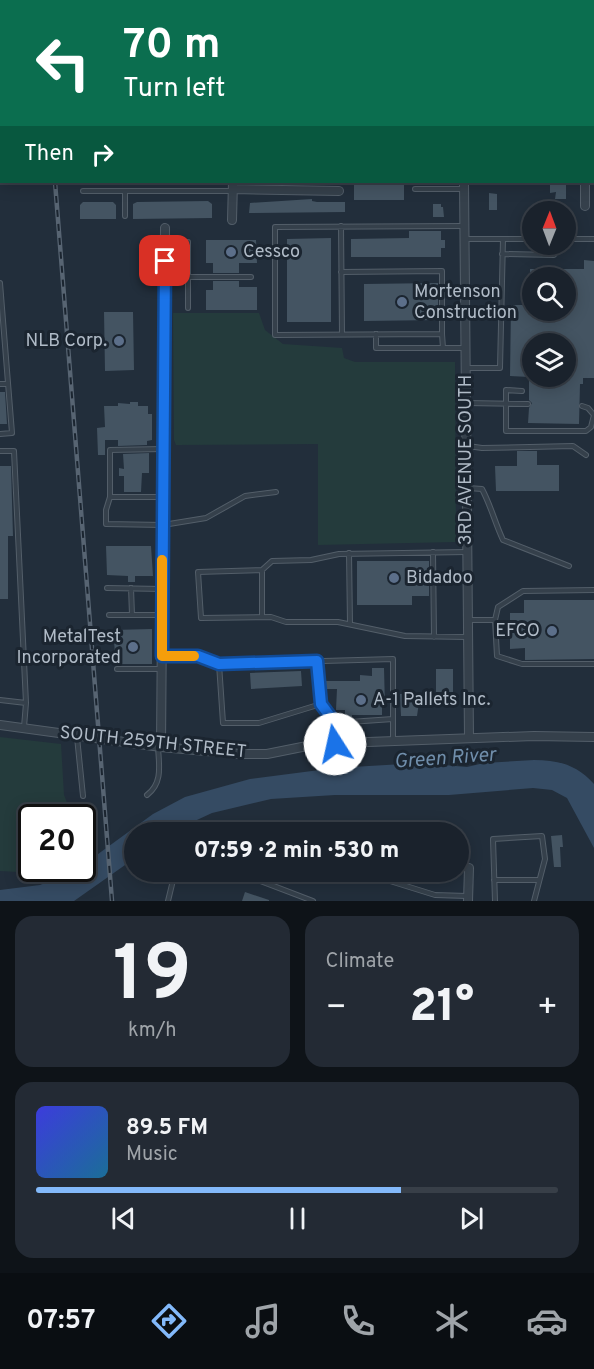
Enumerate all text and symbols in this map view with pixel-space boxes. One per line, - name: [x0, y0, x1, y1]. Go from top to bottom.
- text: 70 m: [123, 20, 221, 73]
- icon: left: [24, 24, 102, 102]
- text: Turn left: [123, 72, 225, 106]
- icon: right: [86, 138, 119, 171]
- text: Then: [24, 141, 74, 168]
- north arrow: [522, 201, 576, 255]
- map controls: [522, 201, 576, 387]
- pin: [139, 235, 190, 286]
- place label: Cessco: [243, 241, 300, 264]
- icon: arrive: [148, 244, 181, 277]
- marker: Cessco: [224, 245, 238, 259]
- button: search: [522, 267, 576, 321]
- place label: Mortenson Construction: [414, 281, 517, 325]
- marker: Mortenson Construction: [395, 295, 409, 309]
- place label: NLB Corp.: [26, 330, 107, 353]
- button: layers: [522, 333, 576, 387]
- marker: NLB Corp.: [112, 334, 126, 348]
- street label: 3RD AVENUE SOUTH: [455, 375, 478, 545]
- place label: Bidadoo: [406, 567, 473, 590]
- marker: Bidadoo: [387, 571, 401, 585]
- place label: EFCO: [495, 620, 540, 643]
- marker: EFCO: [545, 624, 559, 638]
- place label: MetalTest Incorporated: [17, 626, 121, 670]
- marker: MetalTest Incorporated: [126, 640, 140, 654]
- place label: A-1 Pallets Inc.: [373, 689, 491, 712]
- marker: A-1 Pallets Inc.: [354, 693, 368, 707]
- position arrow: [303, 712, 367, 776]
- street label: SOUTH 259TH STREET: [58, 722, 248, 764]
- water label: Green River: [393, 742, 498, 776]
- speed limit sign: 20: [18, 804, 96, 882]
- text: 07:59 · 2 min · 530 m: [194, 838, 399, 865]
- text: 19: [113, 929, 192, 1028]
- text: Climate: [326, 949, 394, 975]
- text: 21°: [409, 980, 474, 1037]
- text: −: [326, 988, 347, 1030]
- text: +: [537, 988, 558, 1030]
- text: km/h: [128, 1018, 177, 1044]
- text: 89.5 FM: [126, 1115, 208, 1142]
- text: Music: [126, 1142, 178, 1168]
- icon: previous: [107, 1202, 140, 1235]
- icon: pause: [281, 1202, 314, 1235]
- icon: next: [455, 1202, 488, 1235]
- icon: directions: [148, 1300, 190, 1342]
- icon: music: [242, 1300, 284, 1342]
- icon: phone: [337, 1300, 379, 1342]
- icon: climate: [431, 1300, 473, 1342]
- icon: car: [526, 1300, 568, 1342]
- text: 07:57: [26, 1304, 96, 1338]

